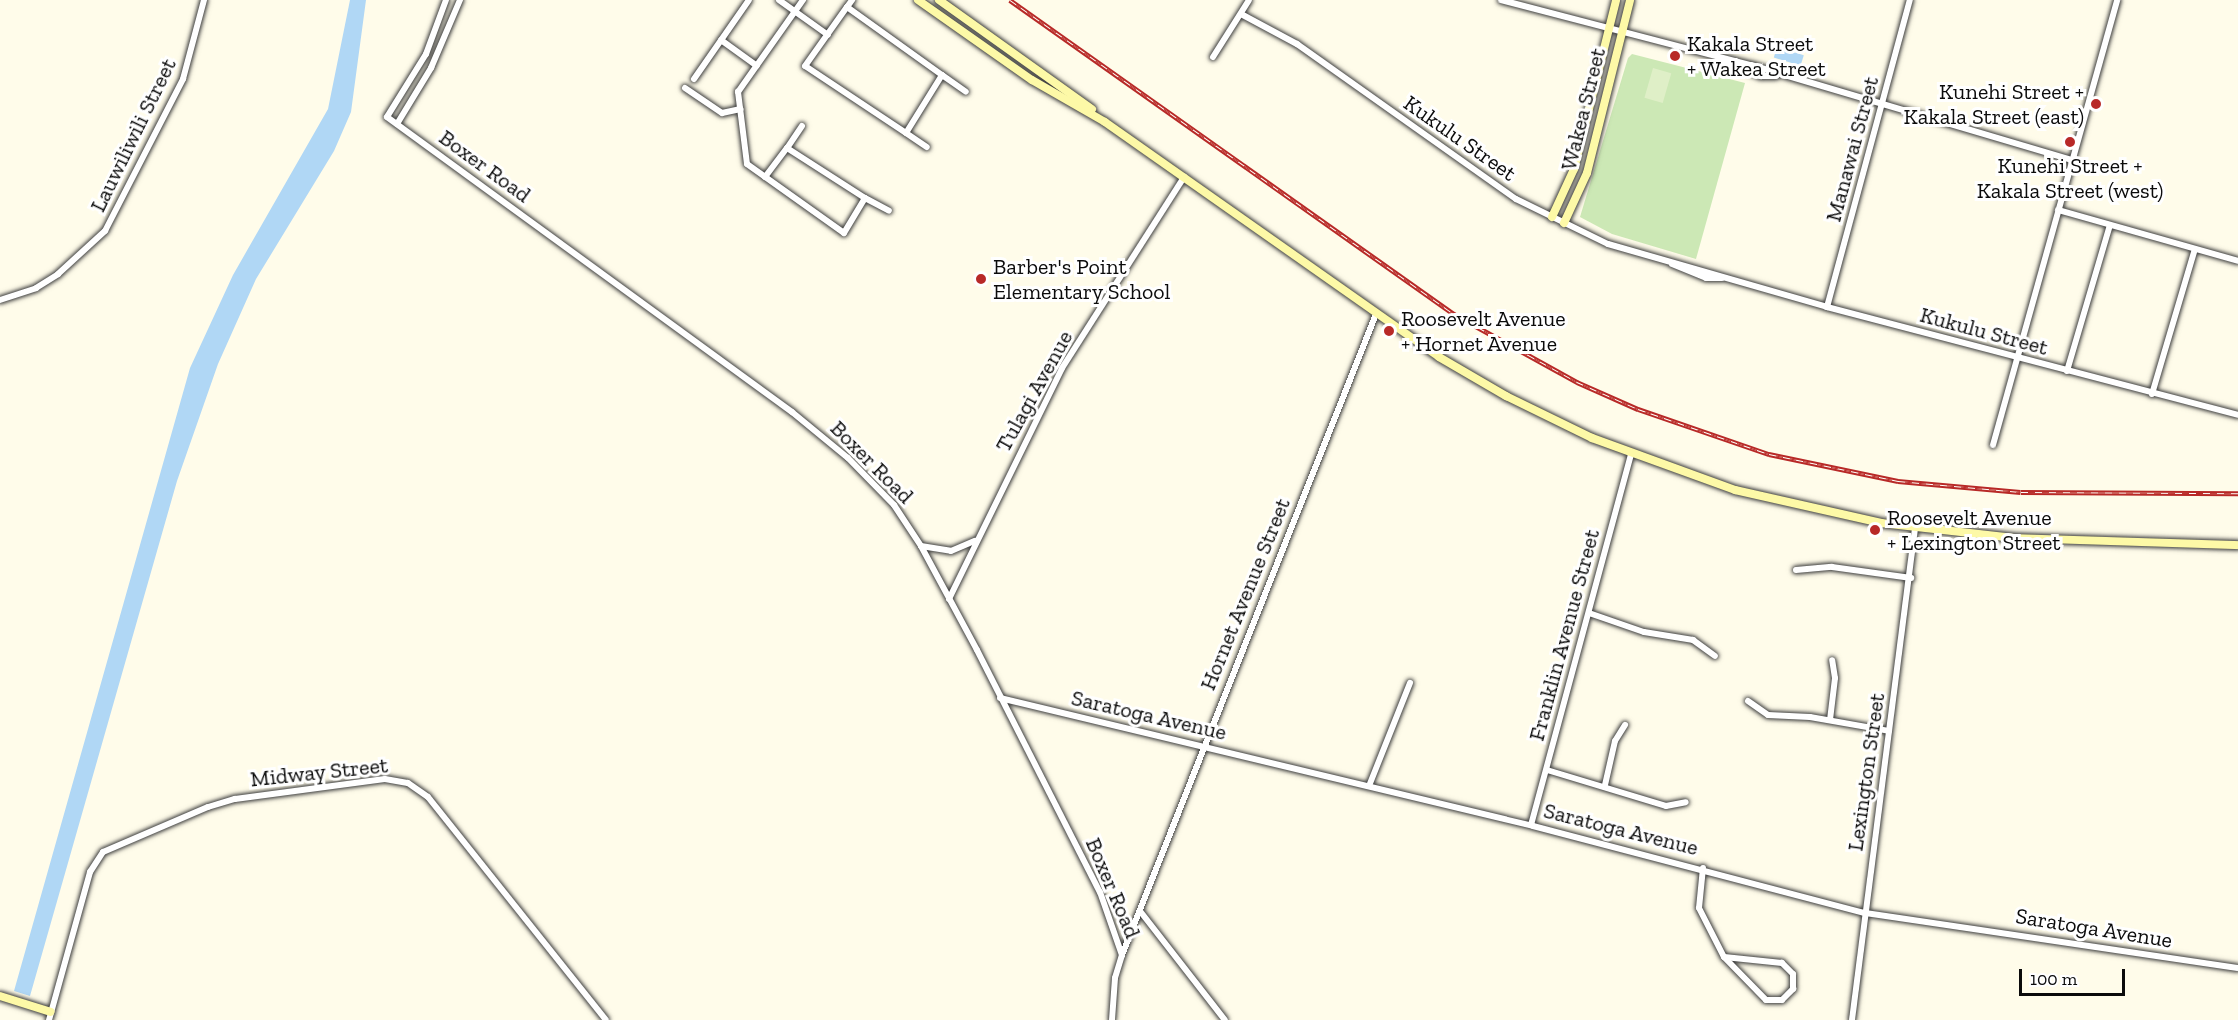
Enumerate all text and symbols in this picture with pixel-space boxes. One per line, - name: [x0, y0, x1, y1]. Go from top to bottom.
- place label: Kakala Street + Wakea Street: [1687, 30, 1826, 82]
- street label: Wakea Street: [1555, 45, 1611, 173]
- marker: Kakala Street + Wakea Street: [1668, 49, 1682, 63]
- street label: Lauwiliwili Street: [84, 54, 182, 216]
- street label: Manawai Street: [1820, 74, 1884, 224]
- place label: Kunehi Street + Kakala Street (east): [1904, 78, 2084, 130]
- street label: Kukulu Street: [1399, 90, 1521, 186]
- marker: Kunehi Street + Kakala Street (east): [2089, 97, 2103, 111]
- street label: Boxer Road: [434, 124, 536, 208]
- marker: Kunehi Street + Kakala Street (west): [2063, 135, 2077, 149]
- place label: Kunehi Street + Kakala Street (west): [1977, 152, 2163, 204]
- place label: Barber's Point Elementary School: [993, 253, 1171, 304]
- marker: Barber's Point Elementary School: [974, 272, 988, 286]
- street label: Kukulu Street: [1917, 301, 2051, 361]
- place label: Roosevelt Avenue + Hornet Avenue: [1401, 305, 1566, 356]
- marker: Roosevelt Avenue + Hornet Avenue: [1382, 324, 1396, 338]
- street label: Tulagi Avenue: [990, 325, 1078, 457]
- street label: Boxer Road: [825, 415, 919, 509]
- street label: Hornet Avenue Street: [1194, 494, 1296, 694]
- place label: Roosevelt Avenue + Lexington Street: [1887, 504, 2061, 556]
- marker: Roosevelt Avenue + Lexington Street: [1868, 523, 1882, 537]
- street label: Franklin Avenue Street: [1523, 526, 1605, 744]
- street label: Saratoga Avenue: [1069, 684, 1229, 746]
- street label: Lexington Street: [1842, 691, 1890, 853]
- street label: Midway Street: [249, 752, 389, 792]
- street label: Saratoga Avenue: [1541, 797, 1701, 861]
- street label: Boxer Road: [1080, 834, 1146, 942]
- street label: Saratoga Avenue: [2013, 903, 2175, 953]
- scale bar: [2022, 957, 2128, 995]
- text: 100 m: [2030, 968, 2077, 990]

